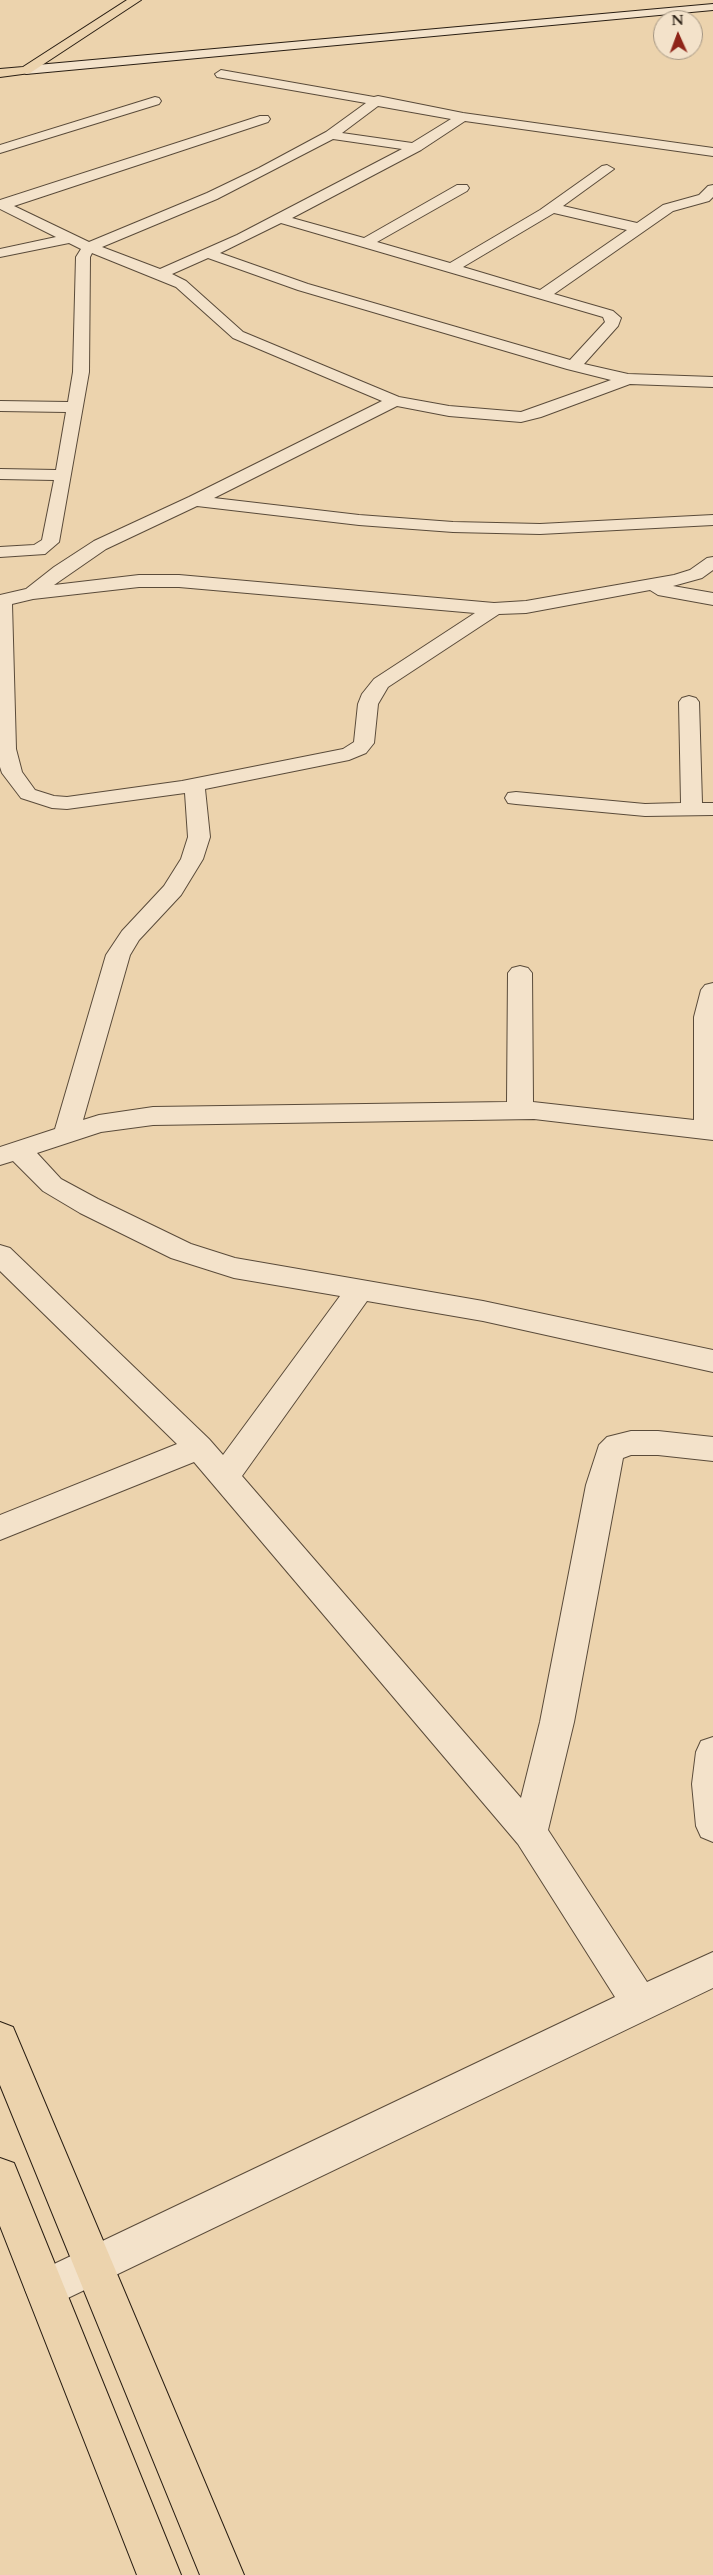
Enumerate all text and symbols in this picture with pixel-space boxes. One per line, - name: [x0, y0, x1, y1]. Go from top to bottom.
- north arrow: [653, 10, 703, 60]
- text: N: [671, 11, 684, 30]

